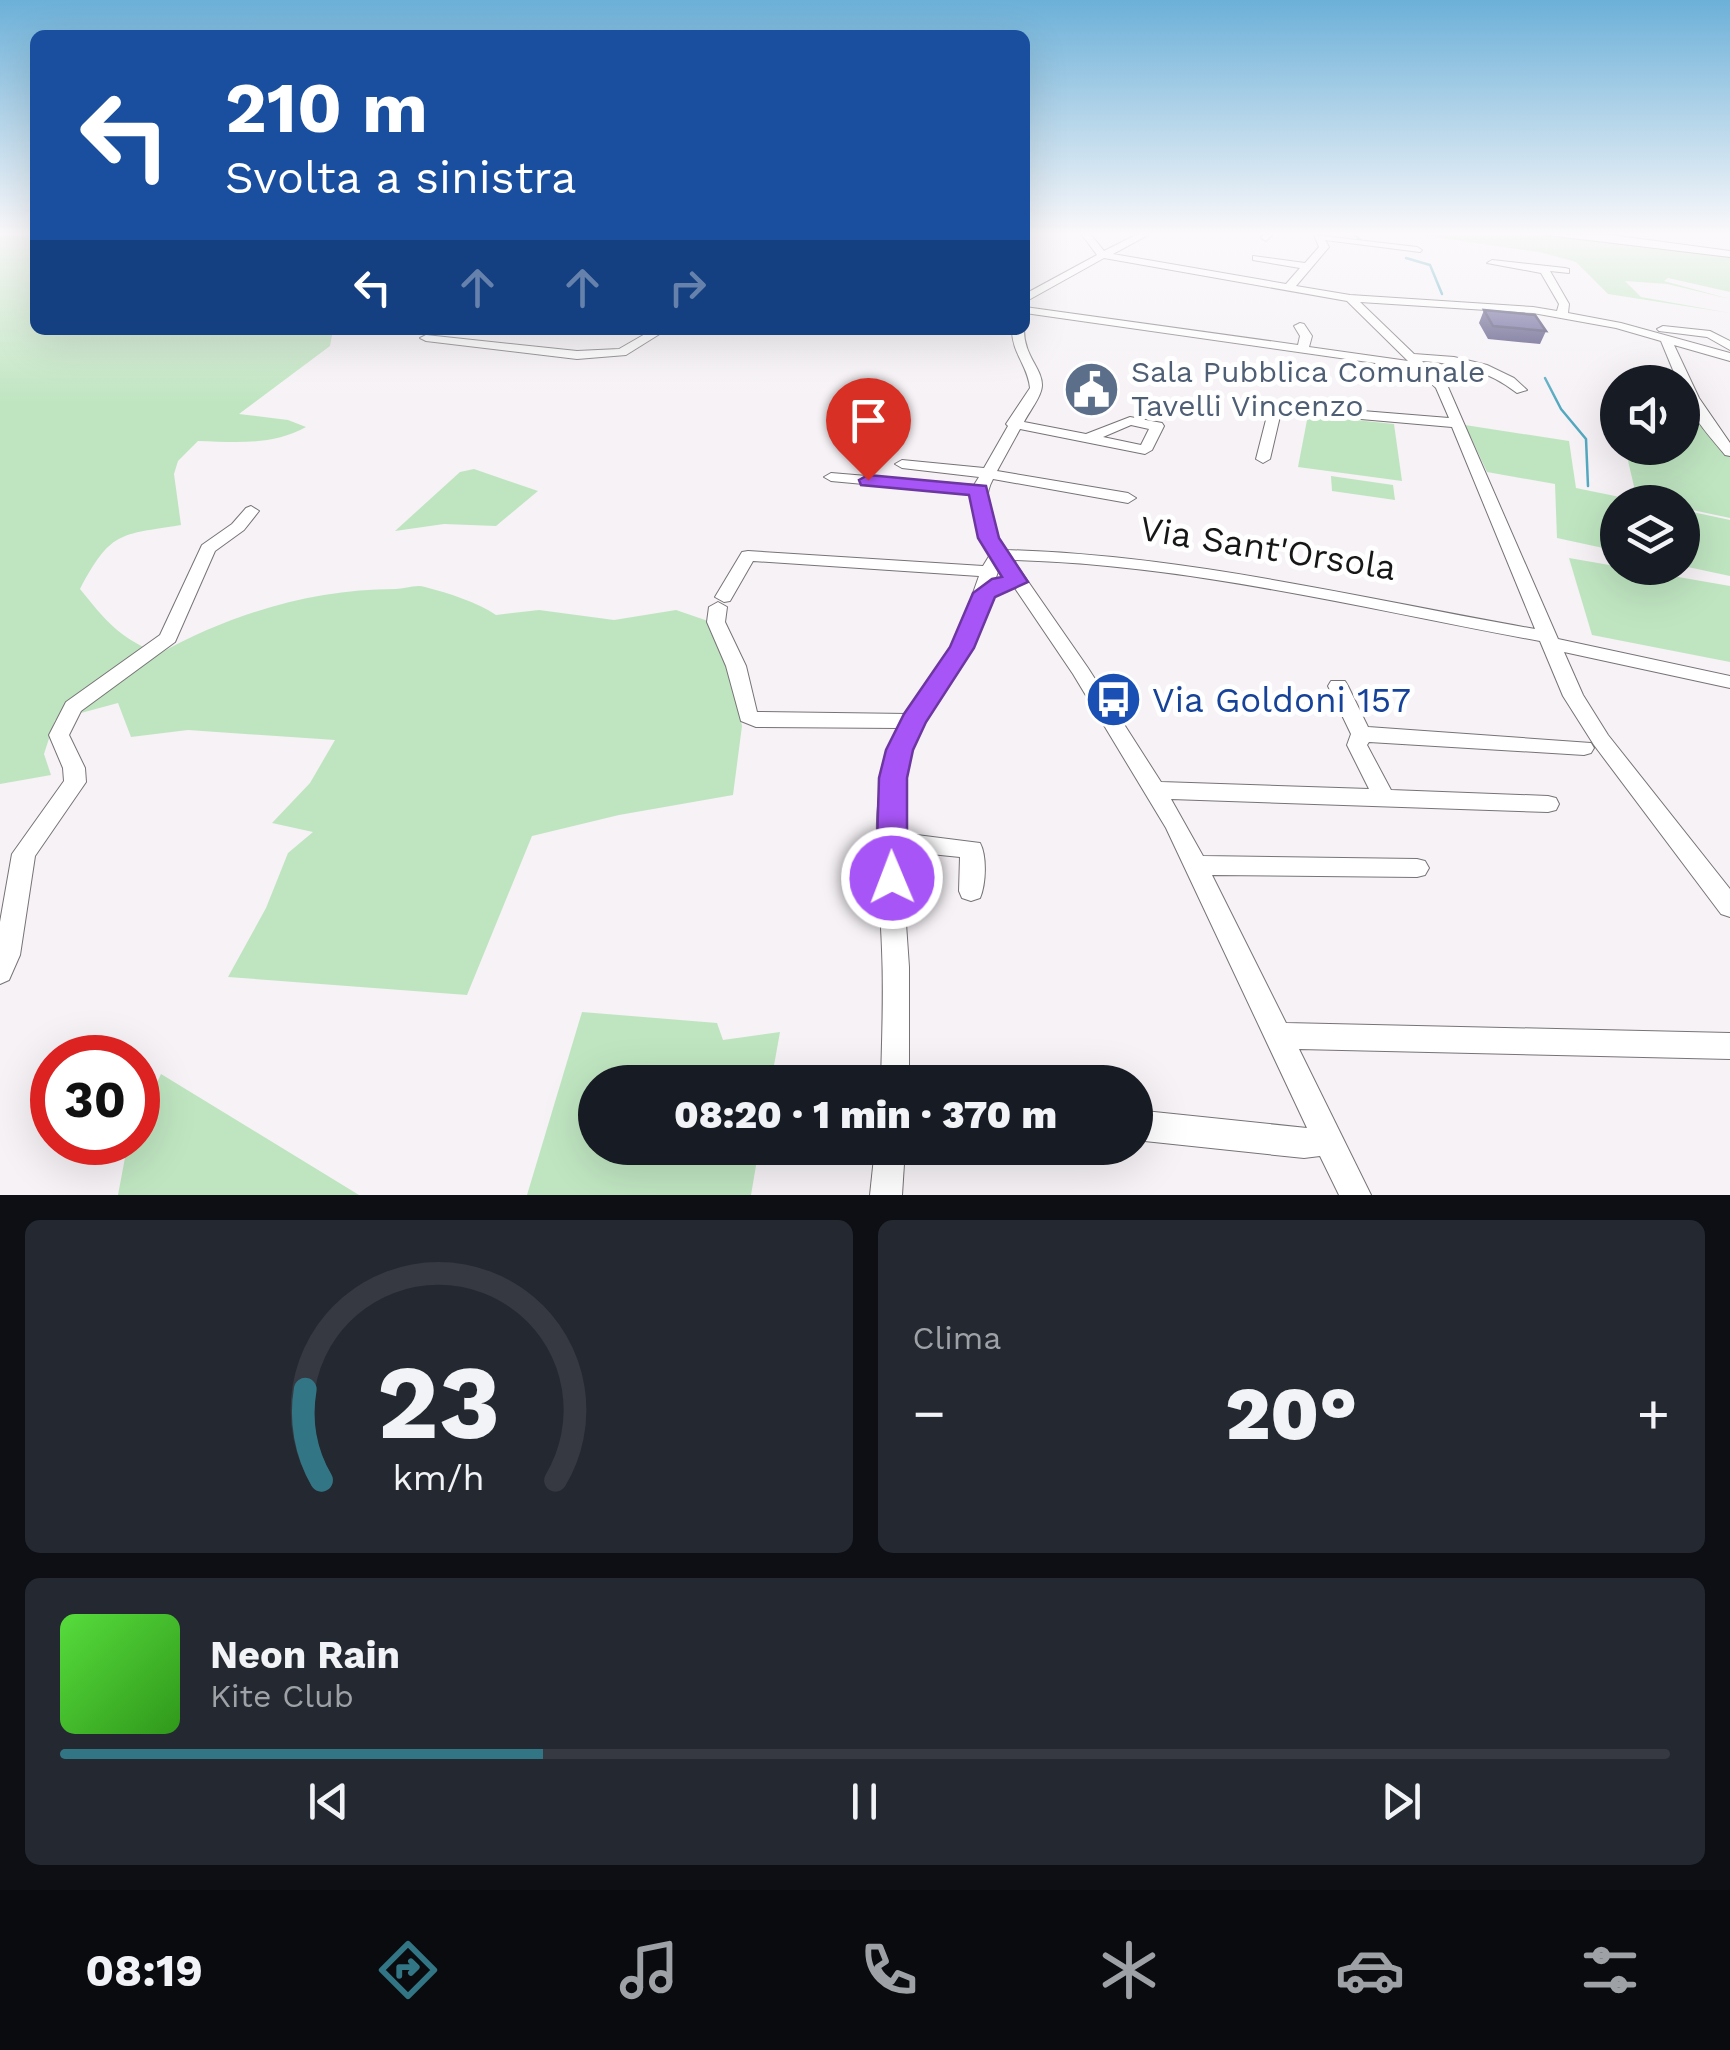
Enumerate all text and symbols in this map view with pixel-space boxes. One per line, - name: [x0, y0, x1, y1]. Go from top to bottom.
- text: 210 m: [225, 67, 428, 149]
- icon: left: [60, 70, 190, 200]
- text: Svolta a sinistra: [225, 151, 577, 204]
- icon: left: [345, 260, 400, 315]
- icon: ahead: [450, 260, 505, 315]
- icon: ahead: [555, 260, 610, 315]
- icon: right: [660, 260, 715, 315]
- place label: Sala Pubblica Comunale Tavelli Vincenzo: [1131, 354, 1485, 423]
- public building icon: Sala Pubblica Comunale Tavelli Vincenzo: [1062, 359, 1122, 419]
- map controls: [1600, 365, 1700, 585]
- button: sound: [1600, 365, 1700, 465]
- pin: [826, 378, 911, 481]
- icon: arrive: [841, 393, 896, 448]
- button: layers: [1600, 485, 1700, 585]
- street label: Via Sant'Orsola: [1137, 507, 1399, 589]
- bus stop icon: Via Goldoni 157: [1083, 670, 1143, 730]
- place label: Via Goldoni 157: [1152, 679, 1411, 721]
- position arrow: [840, 826, 944, 930]
- speed limit sign: 30: [30, 1035, 160, 1165]
- text: 08:20 · 1 min · 370 m: [674, 1093, 1057, 1137]
- text: Clima: [913, 1319, 1001, 1357]
- text: 23: [377, 1341, 501, 1463]
- text: 20°: [1225, 1369, 1357, 1457]
- text: −: [913, 1381, 946, 1445]
- text: +: [1637, 1381, 1670, 1445]
- text: km/h: [393, 1457, 485, 1499]
- text: Neon Rain: [210, 1633, 400, 1677]
- text: Kite Club: [210, 1677, 354, 1715]
- icon: previous: [301, 1774, 356, 1829]
- icon: pause: [837, 1774, 892, 1829]
- icon: next: [1374, 1774, 1429, 1829]
- icon: directions: [373, 1935, 443, 2005]
- icon: music: [614, 1935, 684, 2005]
- icon: phone: [854, 1935, 924, 2005]
- icon: climate: [1094, 1935, 1164, 2005]
- icon: car: [1335, 1935, 1405, 2005]
- icon: filters: [1575, 1935, 1645, 2005]
- text: 08:19: [85, 1944, 203, 1997]

